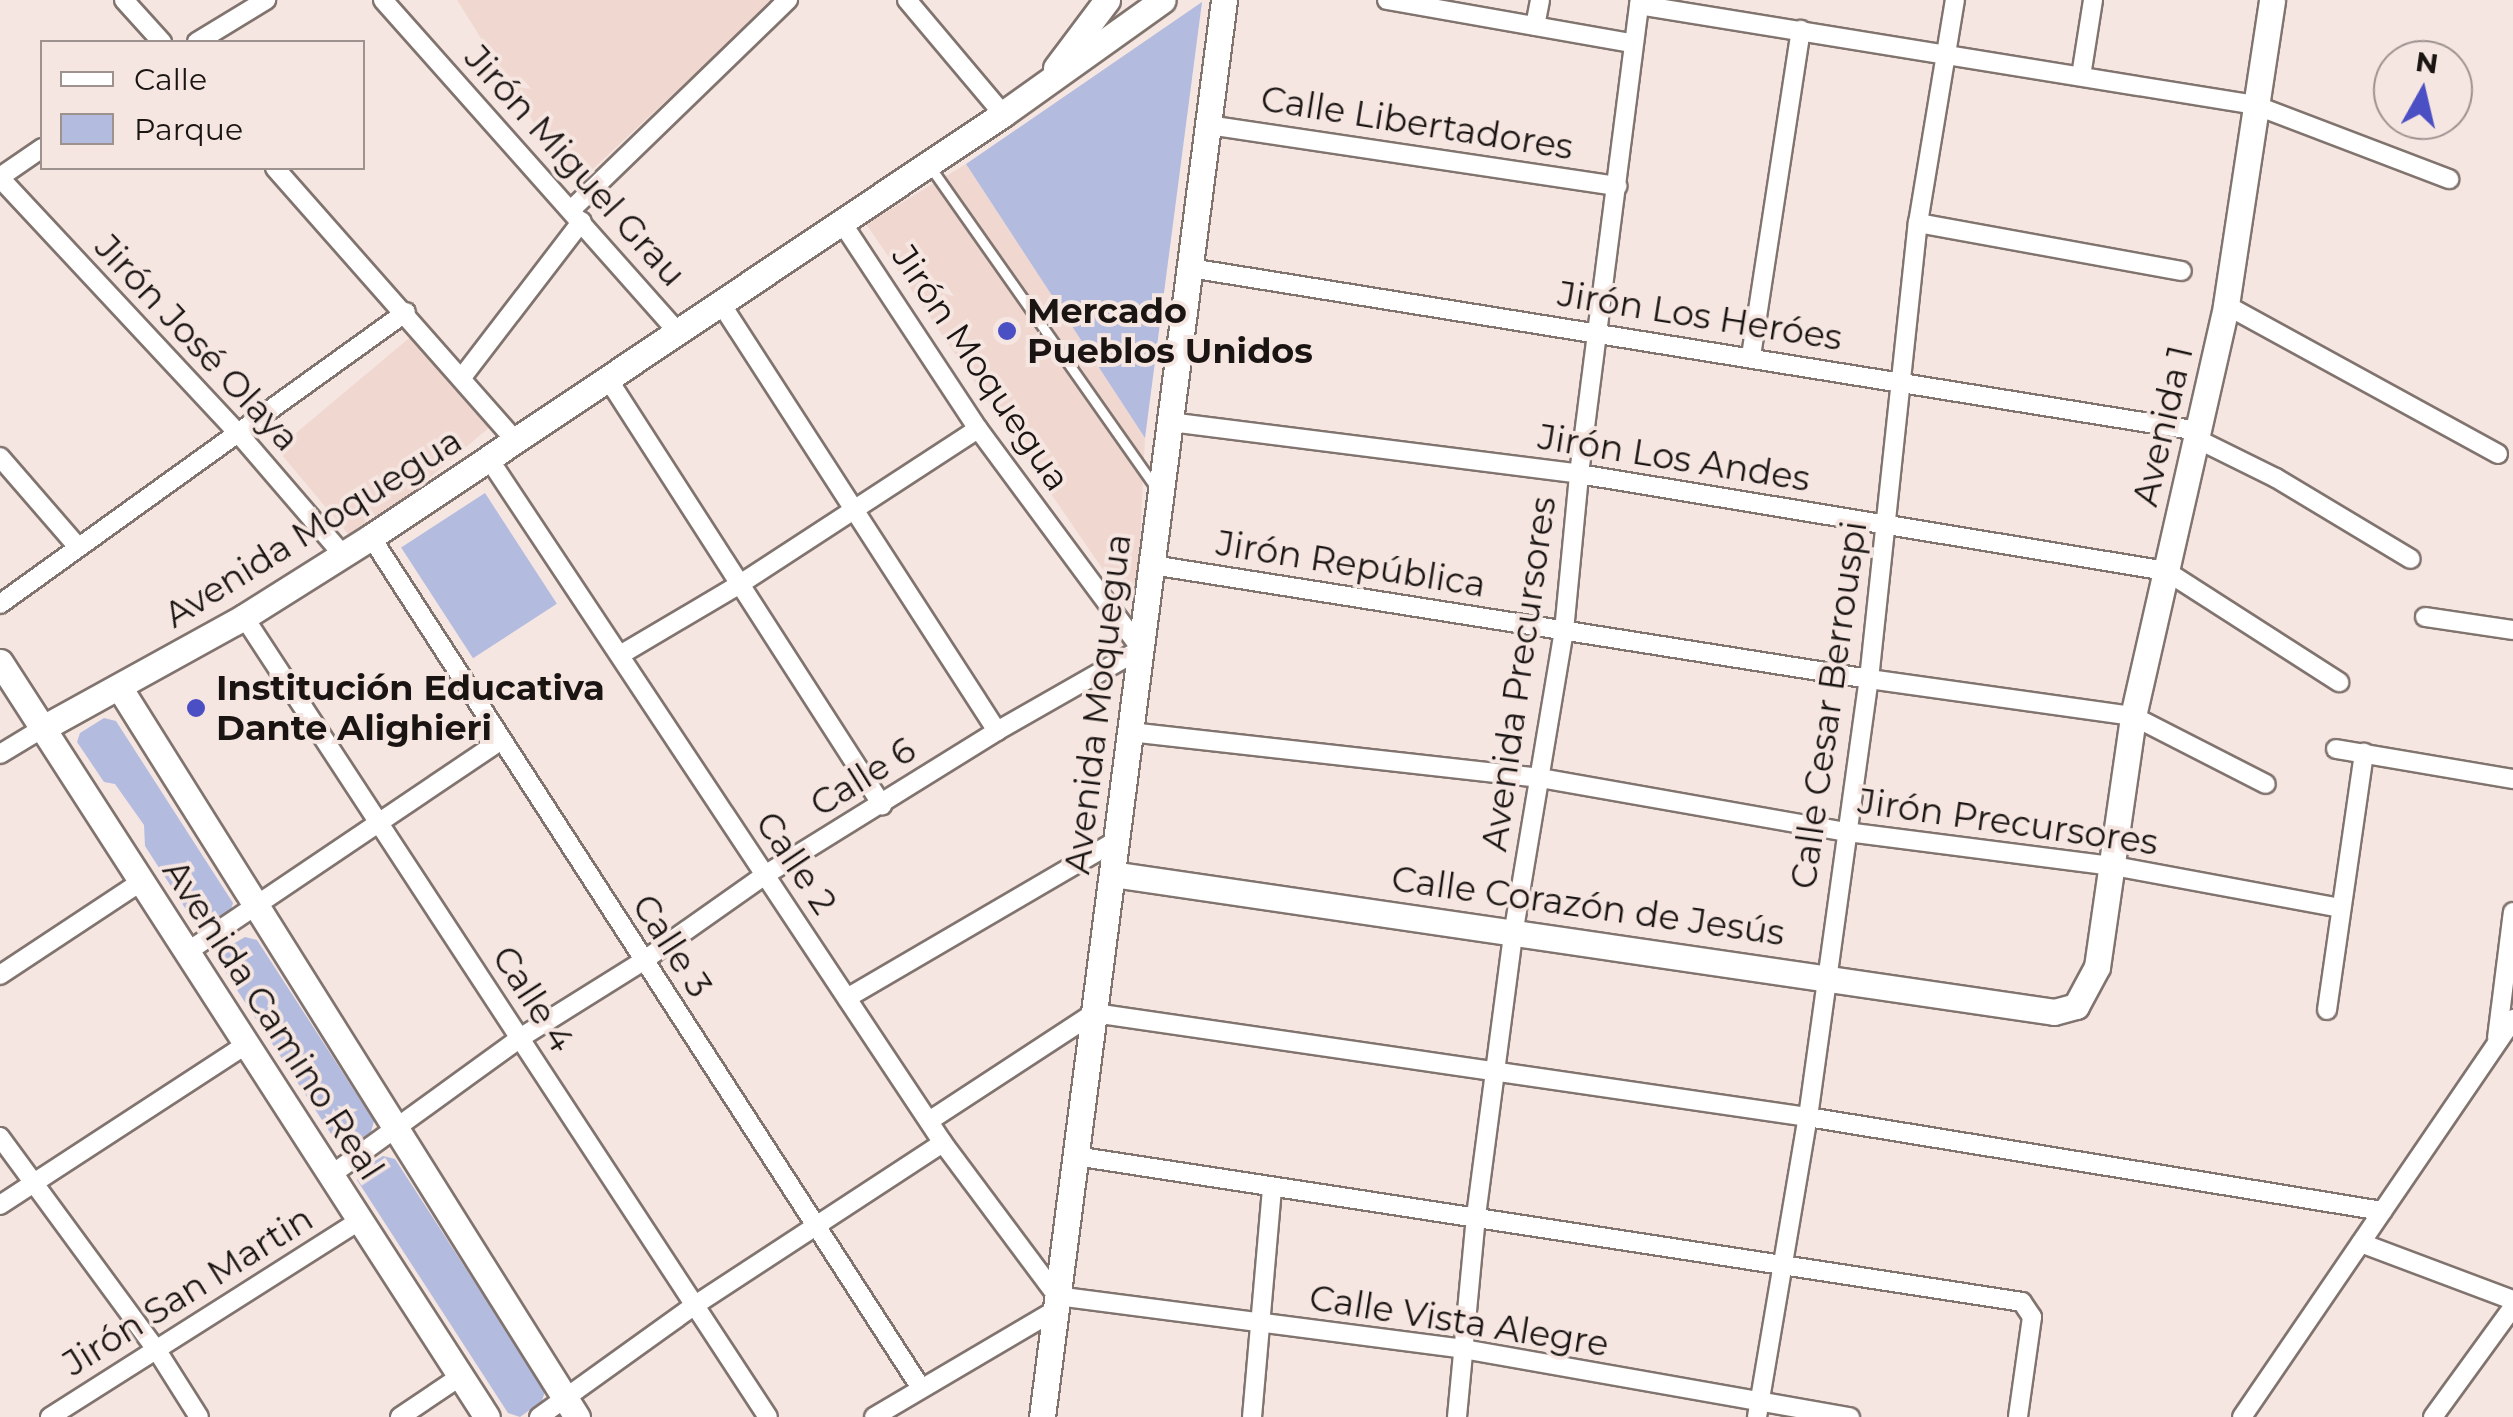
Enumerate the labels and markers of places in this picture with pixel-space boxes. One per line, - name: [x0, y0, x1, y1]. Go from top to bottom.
- place label: Mercado Pueblos Unidos: [1027, 290, 1313, 372]
- marker: Mercado Pueblos Unidos: [996, 320, 1018, 342]
- place label: Institución Educativa Dante Alighieri: [216, 667, 605, 749]
- marker: Institución Educativa Dante Alighieri: [185, 697, 207, 719]

